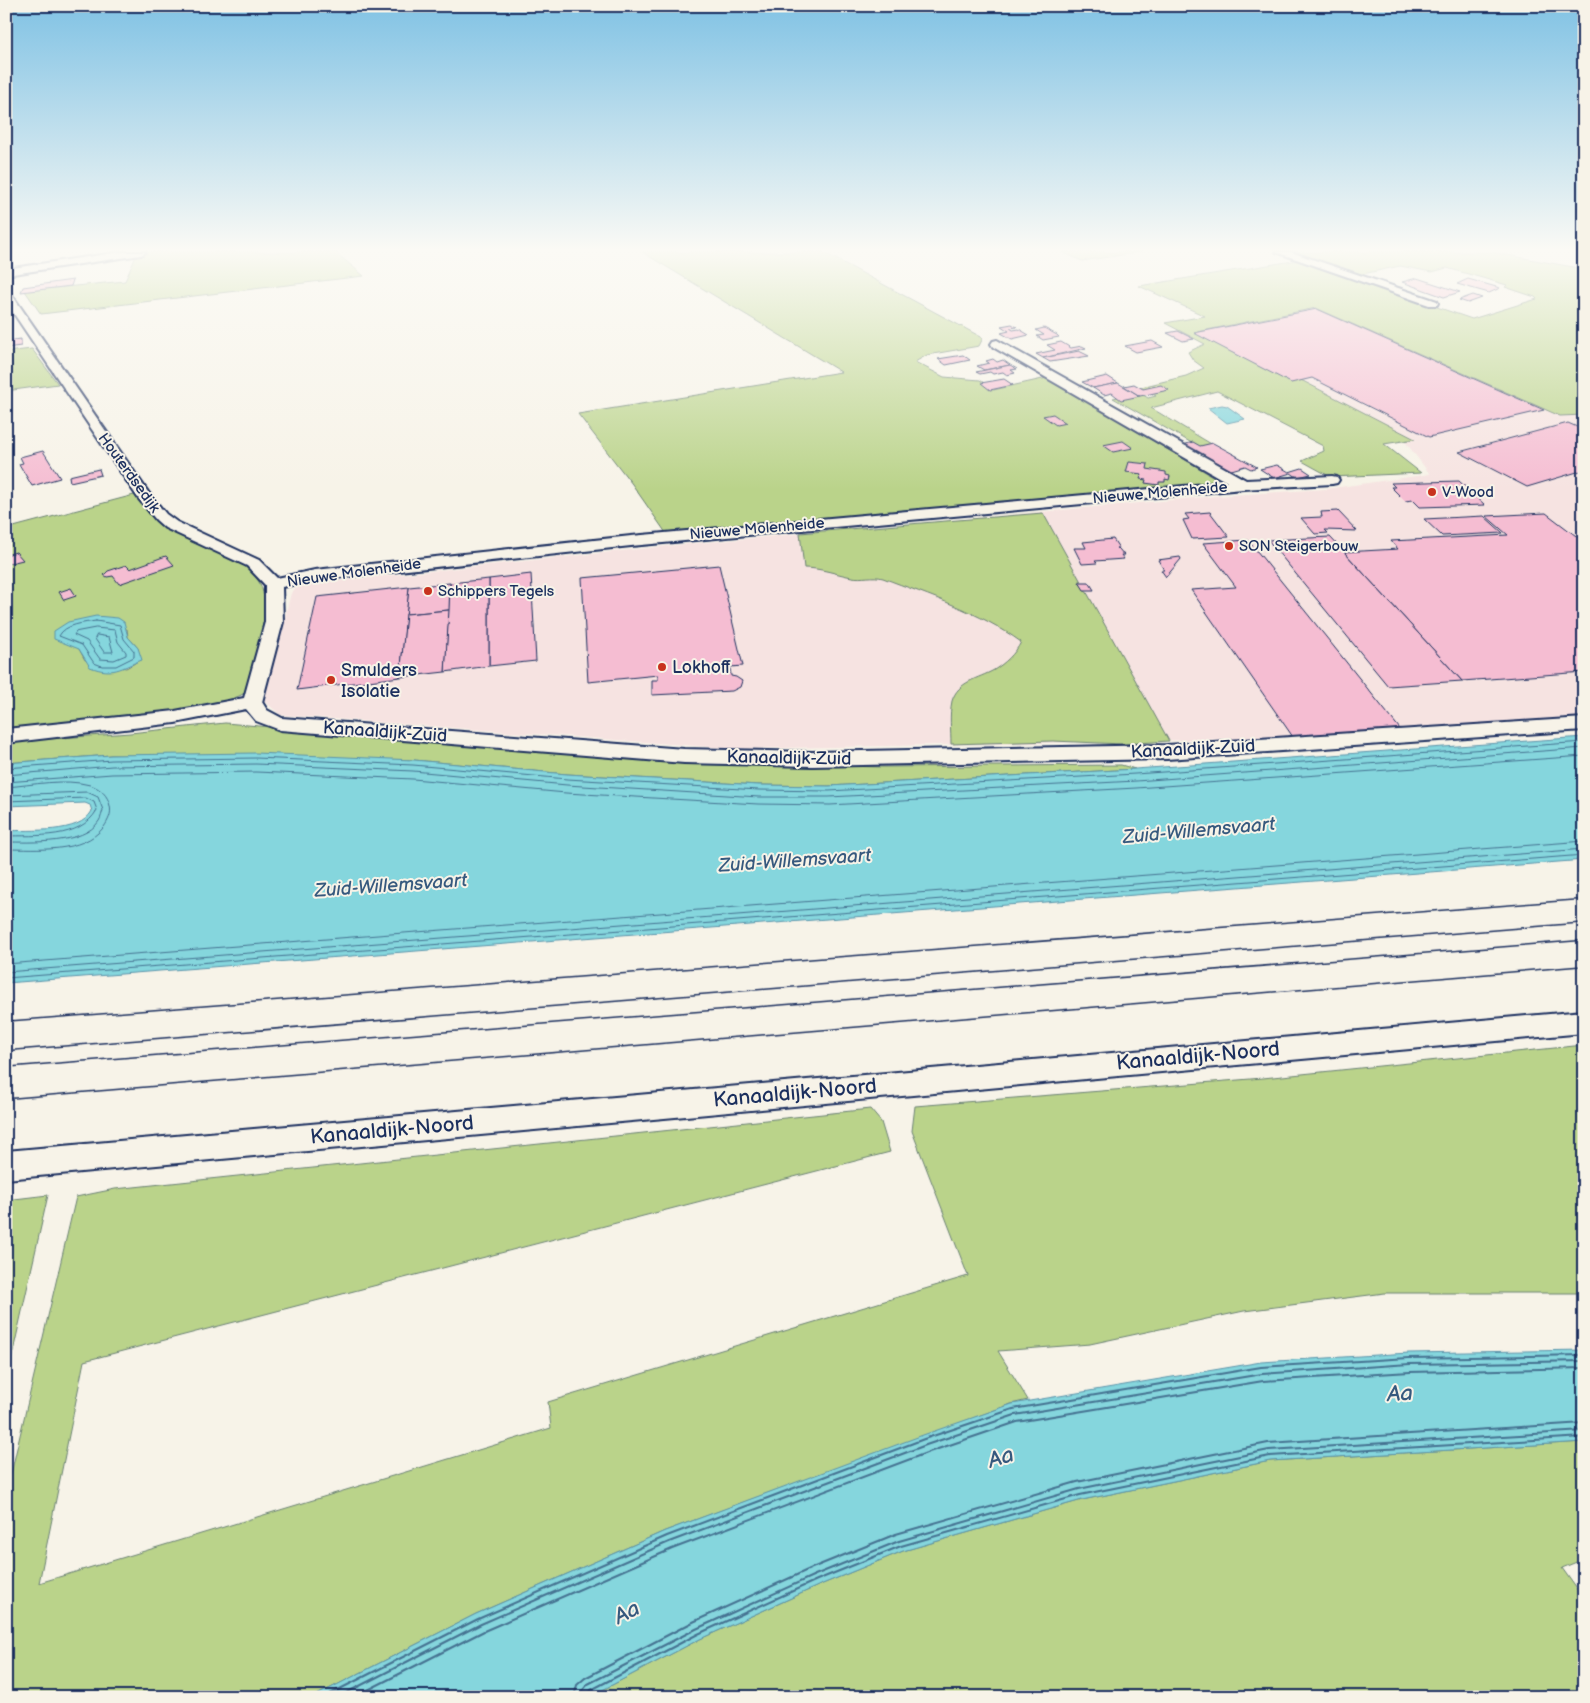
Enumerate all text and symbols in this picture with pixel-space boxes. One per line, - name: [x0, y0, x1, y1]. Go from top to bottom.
- street label: Houterdsedijk: [94, 429, 165, 517]
- street label: Nieuwe Molenheide: [1092, 478, 1228, 508]
- place label: V-Wood: [1442, 483, 1494, 502]
- marker: V-Wood: [1426, 486, 1438, 498]
- street label: Nieuwe Molenheide: [689, 514, 825, 544]
- place label: SON Steigerbouw: [1239, 537, 1358, 556]
- marker: SON Steigerbouw: [1223, 540, 1235, 552]
- street label: Nieuwe Molenheide: [286, 554, 422, 592]
- place label: Schippers Tegels: [438, 582, 555, 601]
- marker: Schippers Tegels: [422, 585, 434, 597]
- place label: Lokhoff: [672, 657, 731, 678]
- place label: Smulders Isolatie: [341, 660, 417, 702]
- marker: Lokhoff: [656, 661, 668, 673]
- marker: Smulders Isolatie: [325, 674, 337, 686]
- street label: Kanaaldijk-Zuid: [322, 717, 448, 747]
- street label: Kanaaldijk-Zuid: [1130, 735, 1256, 763]
- street label: Kanaaldijk-Zuid: [726, 746, 852, 770]
- water label: Zuid-Willemsvaart: [1121, 813, 1277, 849]
- water label: Zuid-Willemsvaart: [717, 844, 873, 878]
- water label: Zuid-Willemsvaart: [313, 869, 469, 903]
- street label: Kanaaldijk-Noord: [1115, 1036, 1281, 1076]
- street label: Kanaaldijk-Noord: [712, 1073, 878, 1113]
- street label: Kanaaldijk-Noord: [309, 1110, 475, 1150]
- water label: Aa: [1385, 1380, 1414, 1408]
- water label: Aa: [984, 1441, 1017, 1475]
- water label: Aa: [609, 1595, 645, 1631]

